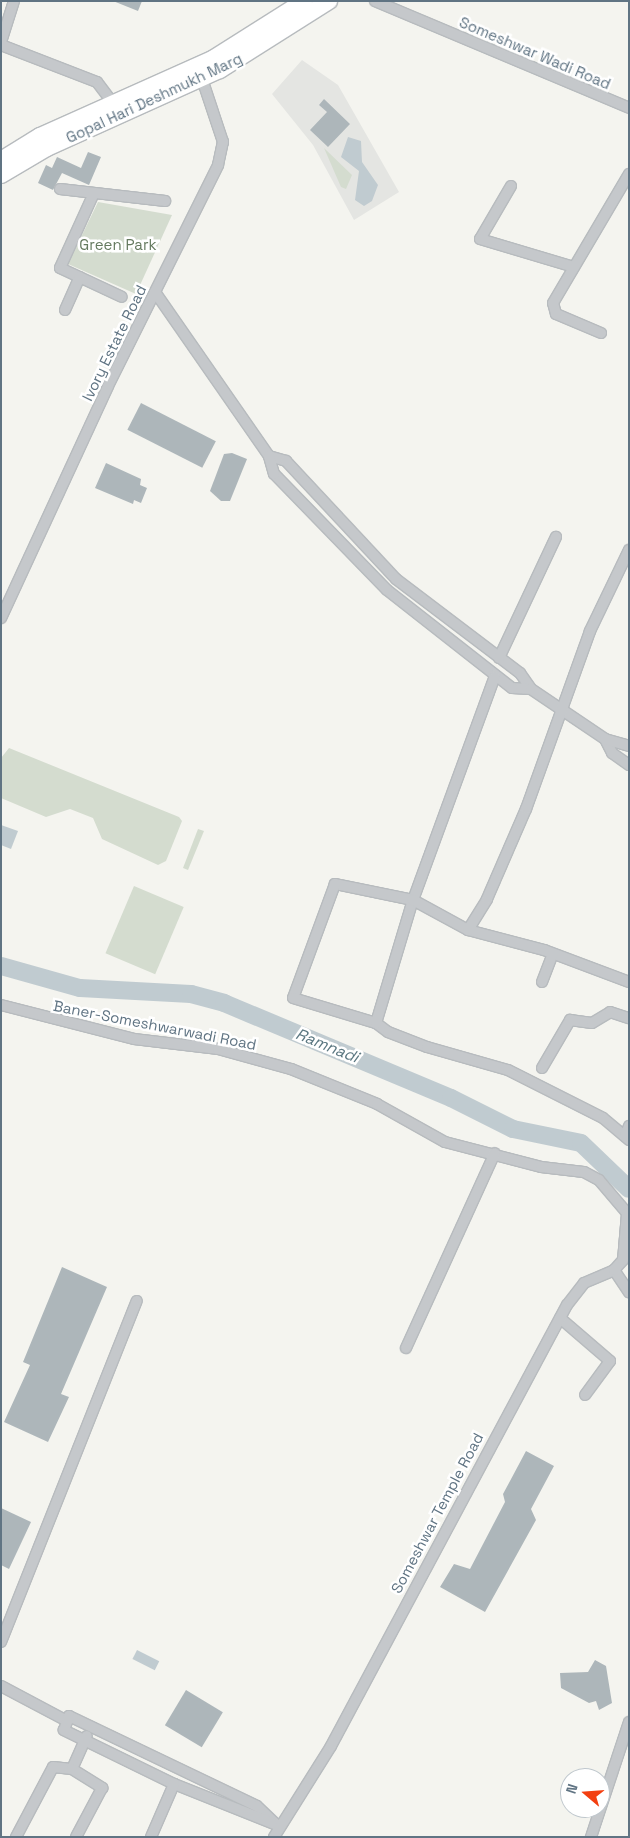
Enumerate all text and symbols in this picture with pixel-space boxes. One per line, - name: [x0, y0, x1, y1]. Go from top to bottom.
- street label: Someshwar Wadi Road: [457, 13, 613, 93]
- street label: Gopal Hari Deshmukh Marg: [63, 49, 245, 147]
- park label: Green Park: [79, 236, 157, 254]
- street label: Ivory Estate Road: [78, 282, 150, 404]
- street label: Baner-Someshwarwadi Road: [52, 996, 258, 1054]
- water label: Ramnadi: [293, 1025, 361, 1067]
- street label: Someshwar Temple Road: [387, 1430, 487, 1596]
- north arrow: [560, 1768, 610, 1818]
- text: N: [562, 1781, 582, 1796]

